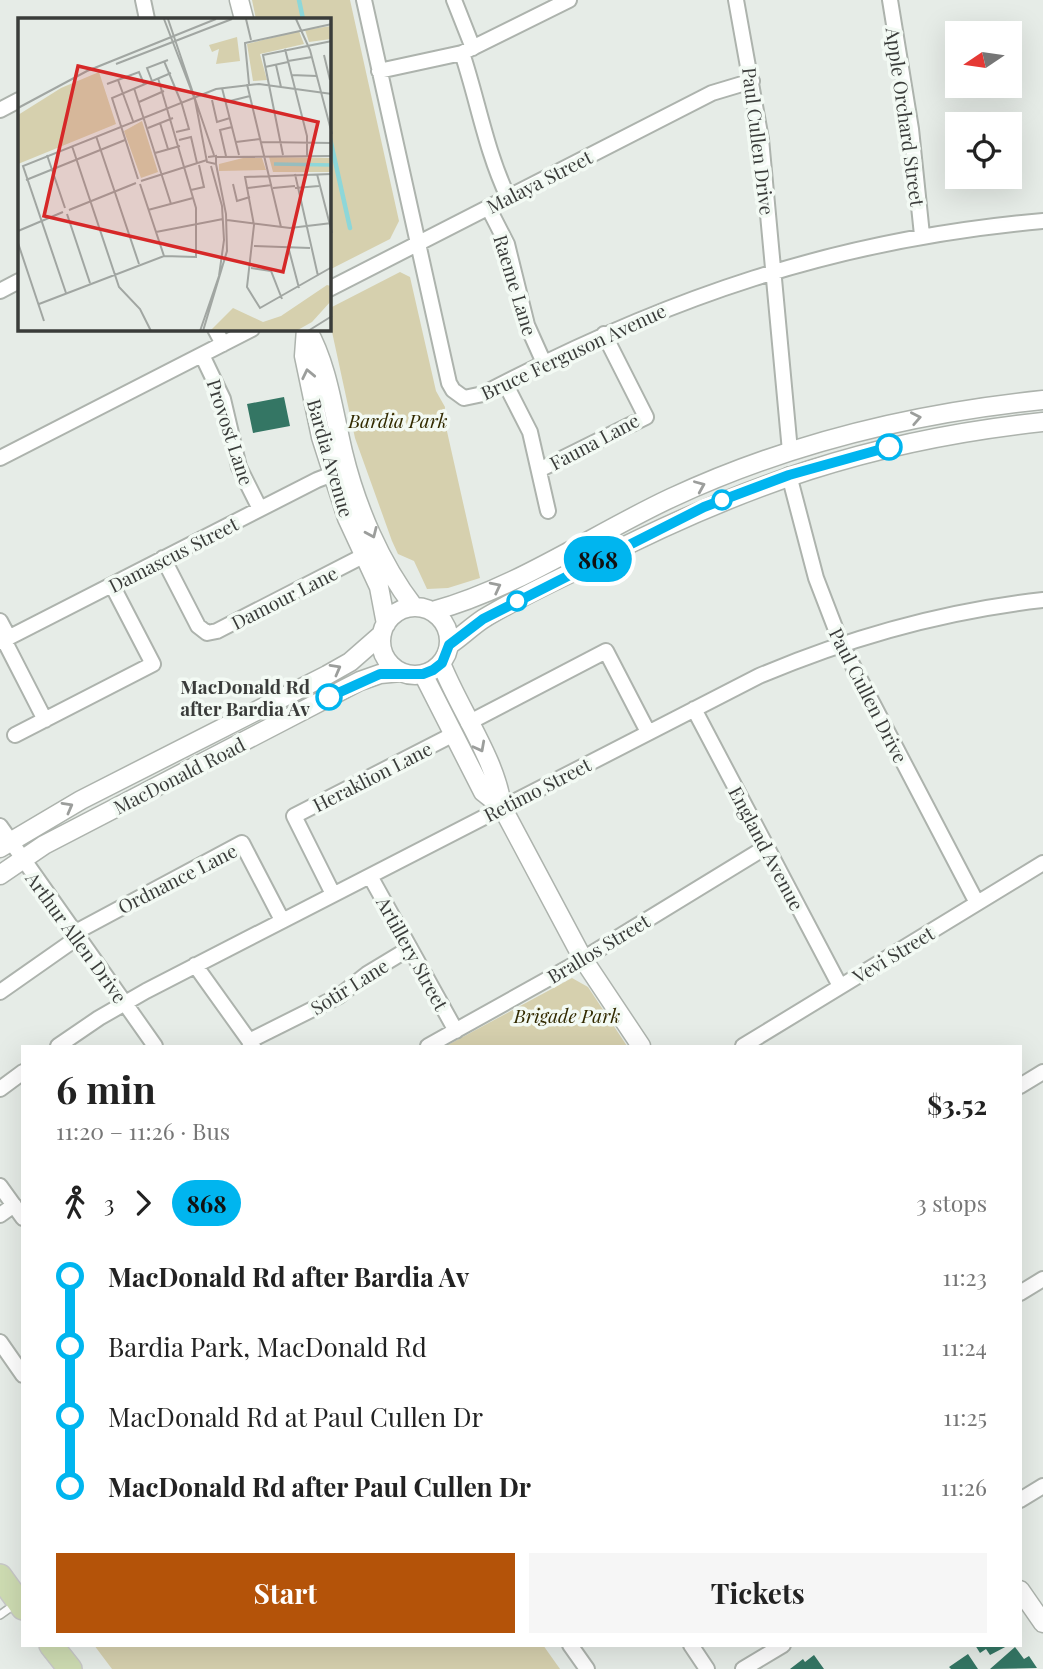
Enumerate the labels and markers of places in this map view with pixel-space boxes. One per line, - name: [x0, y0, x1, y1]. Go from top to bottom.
- unlabelled marker: [876, 434, 902, 460]
- unlabelled marker: [712, 490, 732, 510]
- unlabelled marker: [507, 591, 527, 611]
- place label: MacDonald Rd after Bardia Av: [180, 673, 311, 721]
- marker: MacDonald Rd after Bardia Av: [316, 684, 342, 710]

